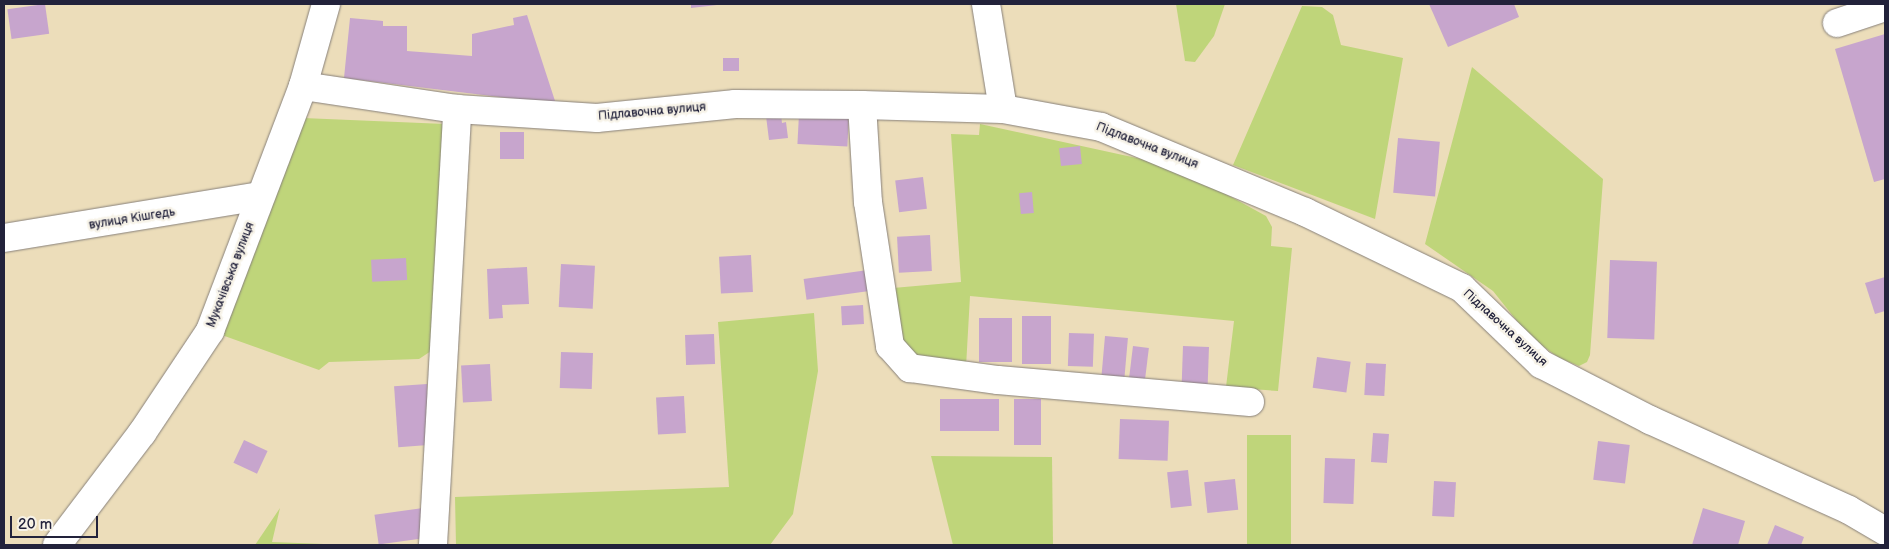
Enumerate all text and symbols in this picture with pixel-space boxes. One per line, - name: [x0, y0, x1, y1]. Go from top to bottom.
- street label: Підлавочна вулиця: [598, 100, 706, 124]
- street label: Підлавочна вулиця: [1094, 120, 1200, 172]
- street label: вулиця Кішгедь: [88, 205, 176, 233]
- street label: Мукачівська вулиця: [204, 220, 258, 330]
- street label: Підлавочна вулиця: [1460, 286, 1550, 370]
- scale bar: [12, 506, 100, 538]
- text: 20 m: [18, 515, 52, 534]

